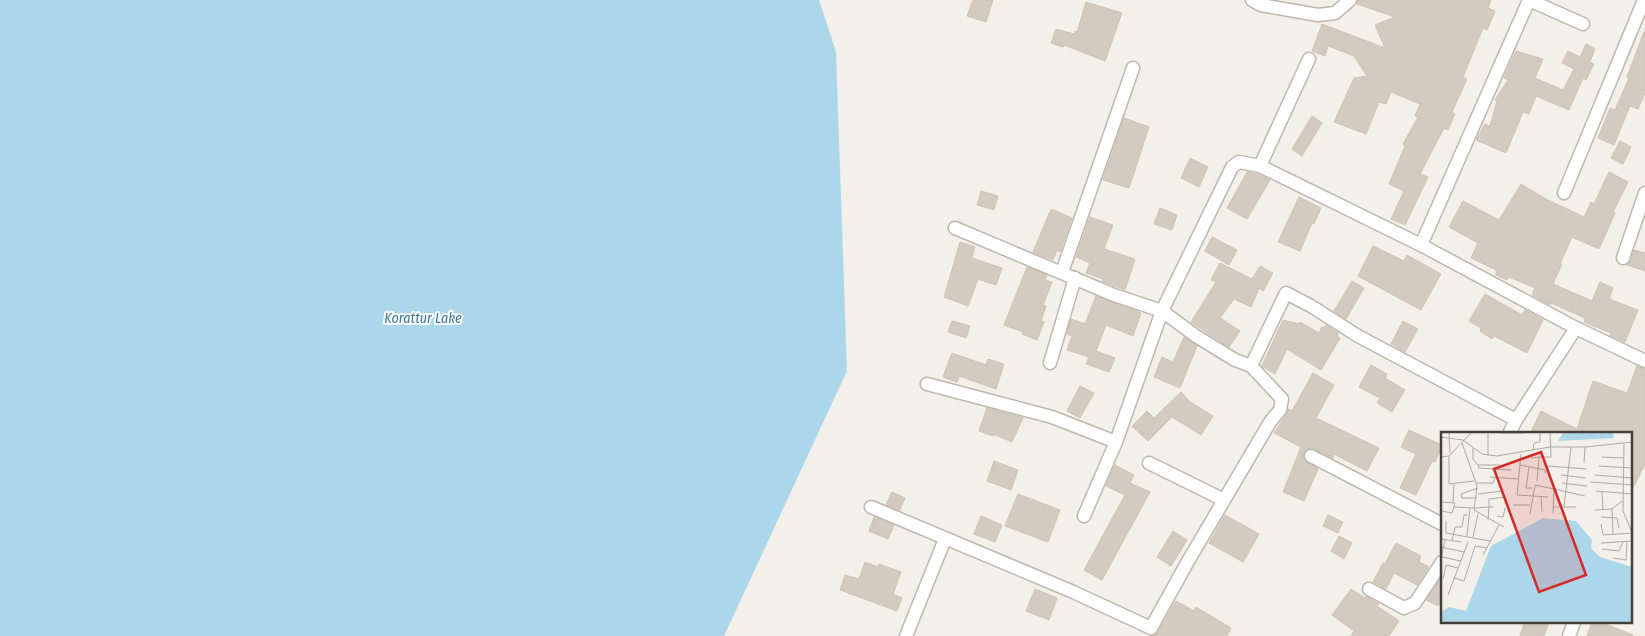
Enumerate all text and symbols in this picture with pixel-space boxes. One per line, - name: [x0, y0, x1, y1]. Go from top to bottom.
- water label: Korattur Lake: [384, 310, 462, 327]
- inset map: [1441, 432, 1632, 624]

